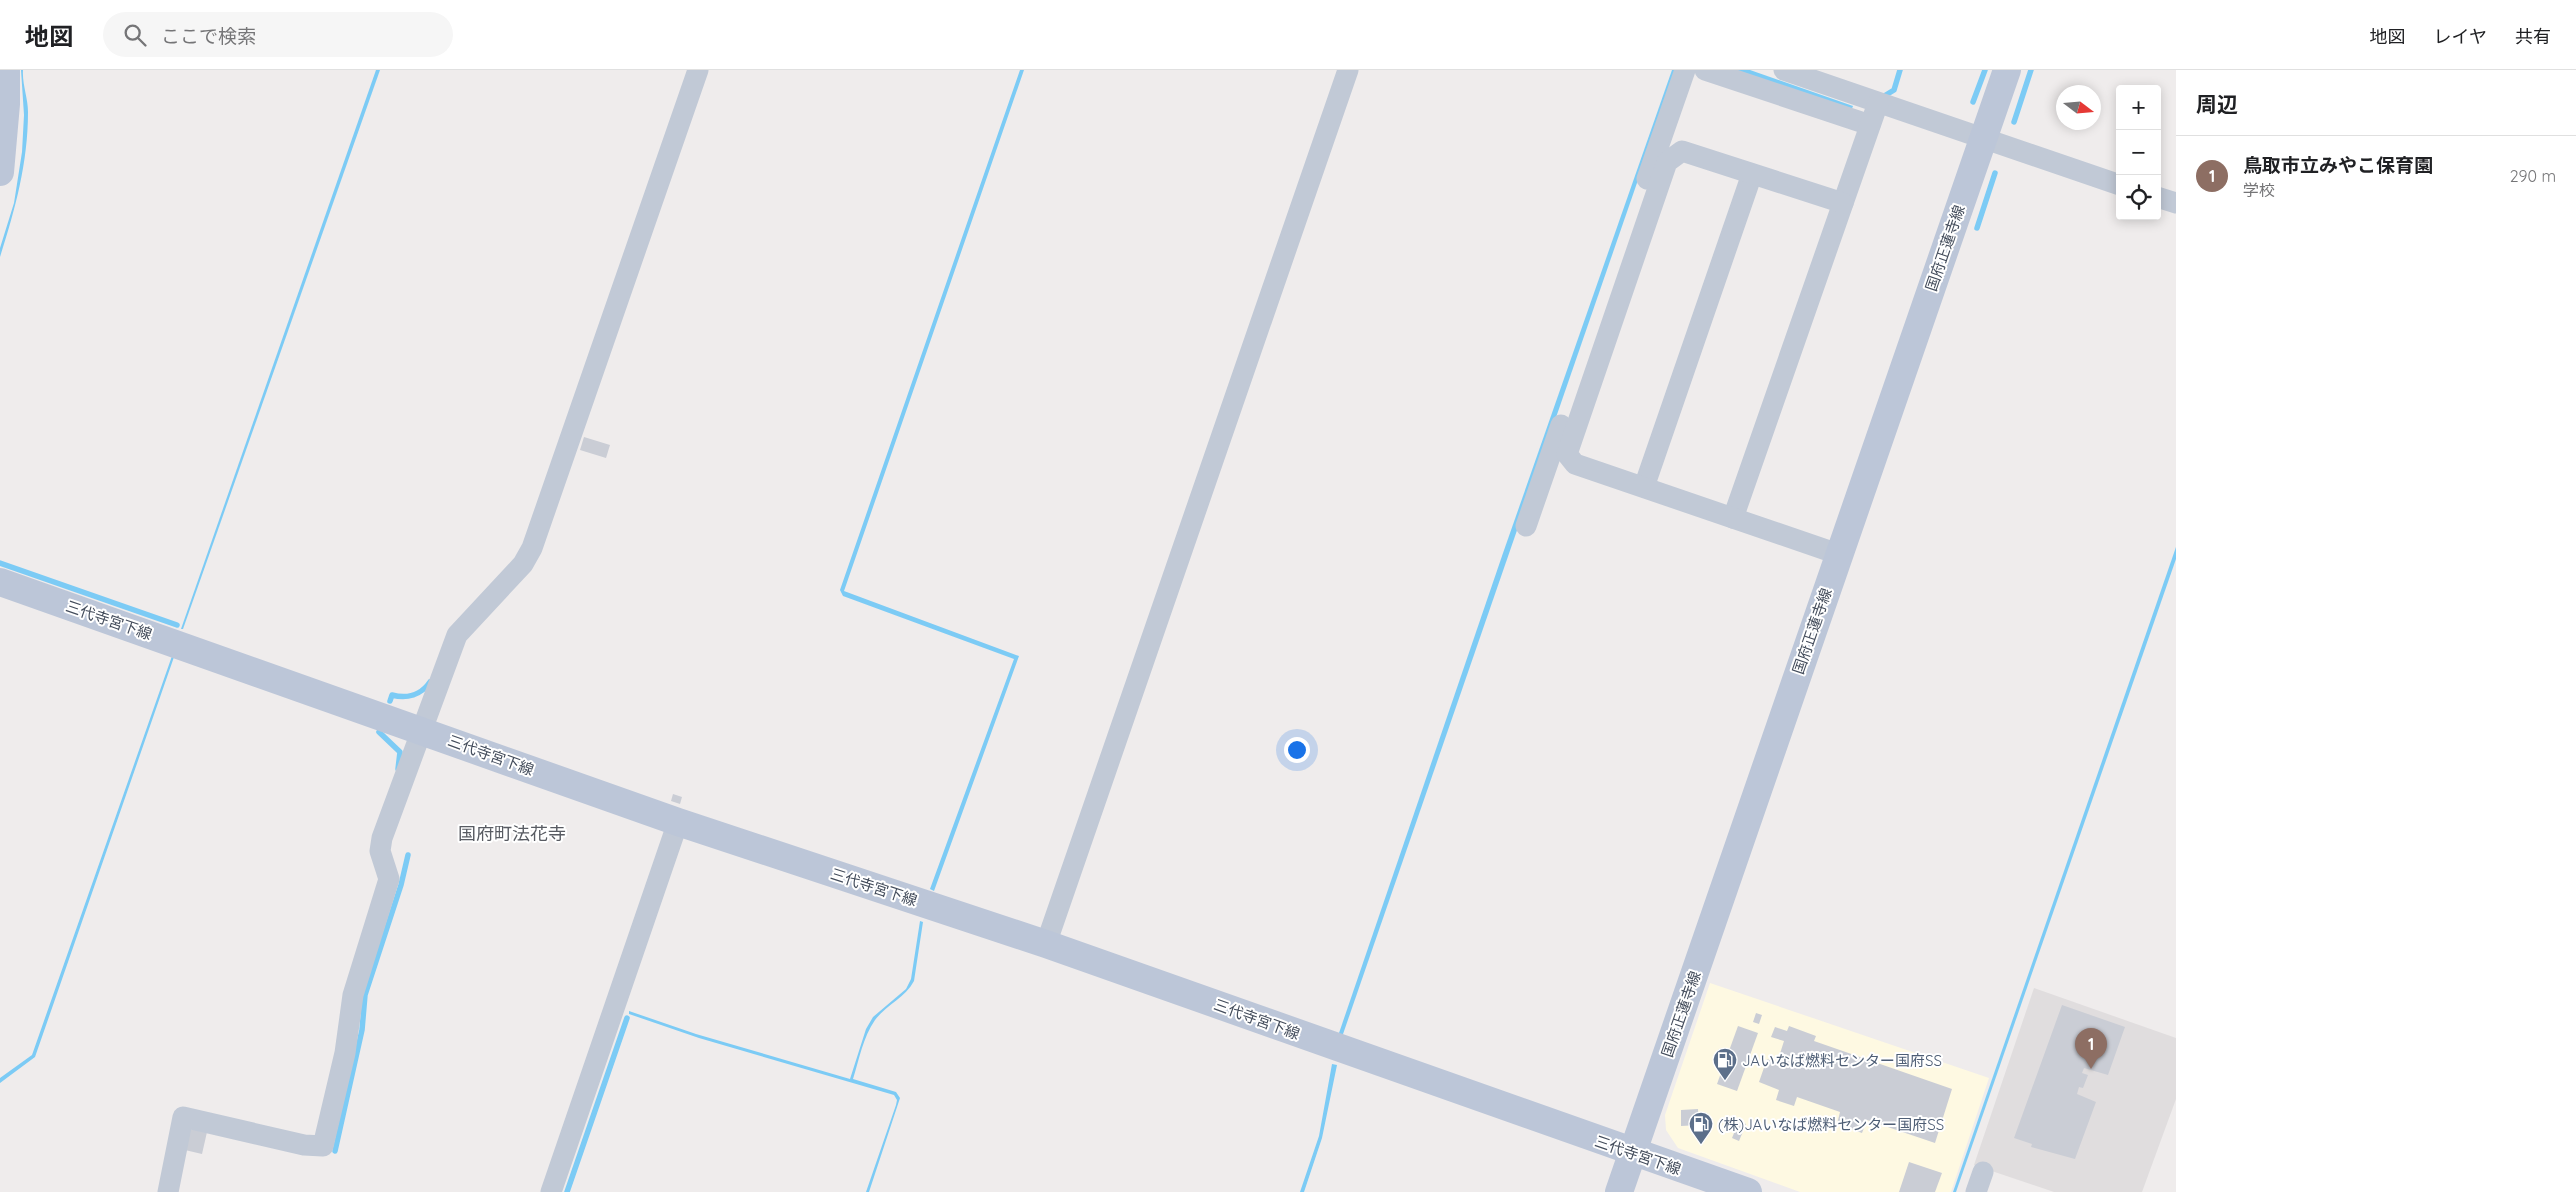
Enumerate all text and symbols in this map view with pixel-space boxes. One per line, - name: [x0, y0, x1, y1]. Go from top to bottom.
- search box: [103, 12, 453, 57]
- text: 地図: [25, 21, 73, 51]
- icon: search: [121, 21, 149, 49]
- text: ここで検索: [161, 24, 256, 48]
- text: 地図: [2370, 25, 2406, 48]
- text: レイヤ: [2434, 25, 2487, 48]
- text: 共有: [2515, 25, 2551, 48]
- north arrow: [2056, 85, 2101, 130]
- map controls: [2116, 85, 2161, 220]
- button: +: [2116, 85, 2161, 130]
- text: 周辺: [2196, 91, 2238, 117]
- button: −: [2116, 130, 2161, 175]
- text: 鳥取市立みやこ保育園: [2243, 153, 2433, 177]
- text: 1: [2209, 166, 2215, 186]
- text: 290 m: [2510, 166, 2556, 186]
- button: locate: [2116, 175, 2161, 220]
- text: 学校: [2243, 180, 2275, 200]
- street label: 国府正蓮寺線: [1921, 202, 1969, 294]
- street label: 国府正蓮寺線: [1788, 585, 1836, 677]
- street label: 三代寺宮下線: [63, 596, 155, 644]
- street label: 三代寺宮下線: [445, 731, 537, 779]
- your location: [1284, 737, 1310, 763]
- district label: 国府町法花寺: [458, 822, 566, 845]
- street label: 三代寺宮下線: [828, 864, 920, 910]
- street label: 国府正蓮寺線: [1657, 968, 1705, 1060]
- street label: 三代寺宮下線: [1211, 995, 1303, 1043]
- pin: 1: [2075, 1028, 2107, 1069]
- fuel station icon: JAいなば燃料センター国府SS: [1712, 1047, 1738, 1081]
- place label: JAいなば燃料センター国府SS: [1742, 1051, 1942, 1070]
- fuel station icon: (株)JAいなば燃料センター国府SS: [1688, 1111, 1714, 1145]
- place label: (株)JAいなば燃料センター国府SS: [1718, 1115, 1944, 1134]
- street label: 三代寺宮下線: [1592, 1131, 1684, 1179]

